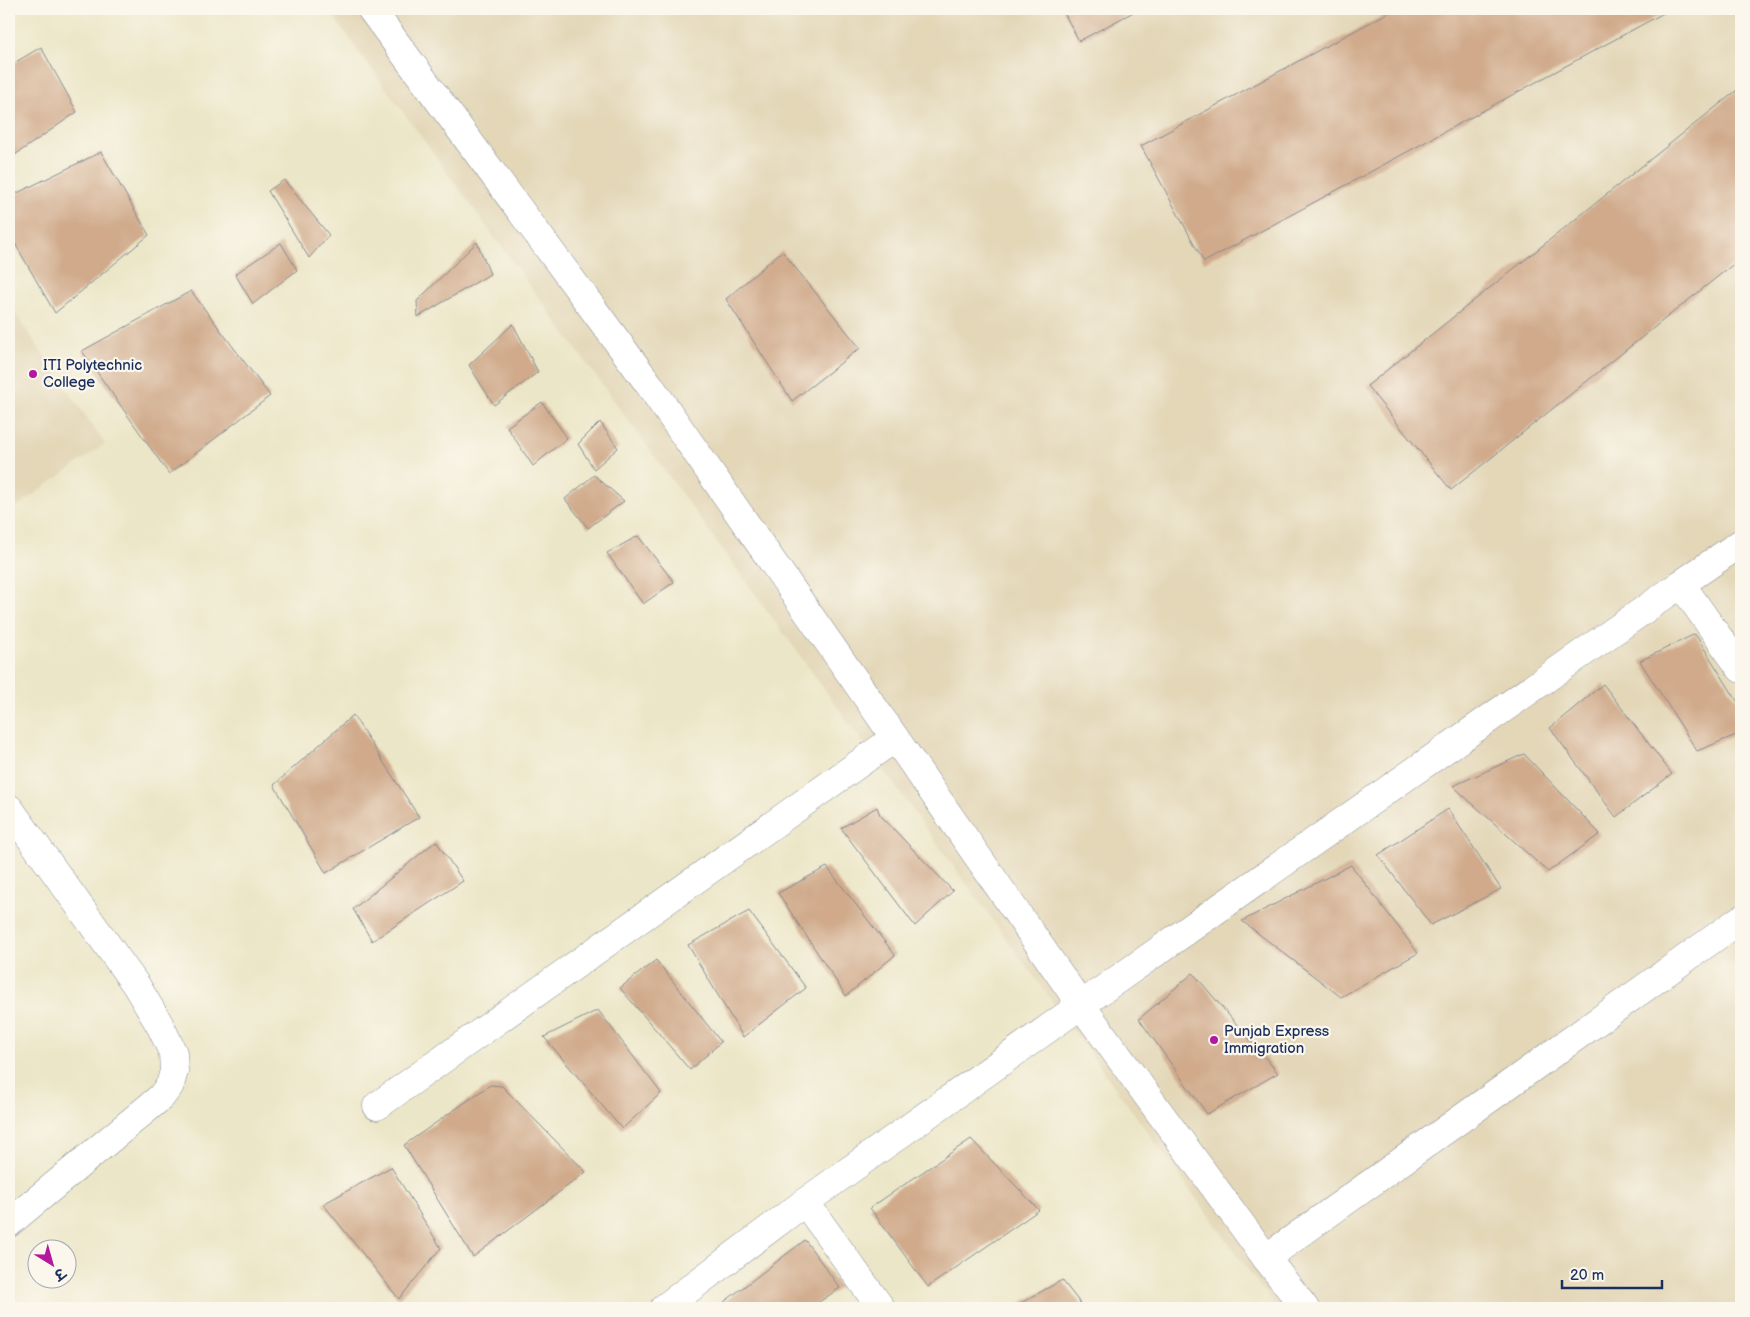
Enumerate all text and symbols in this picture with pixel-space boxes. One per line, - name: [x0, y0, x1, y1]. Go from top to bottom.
- place label: ITI Polytechnic College: [43, 356, 142, 392]
- marker: ITI Polytechnic College: [27, 368, 39, 380]
- place label: Punjab Express Immigration: [1224, 1022, 1330, 1058]
- marker: Punjab Express Immigration: [1208, 1034, 1220, 1046]
- north arrow: [28, 1240, 78, 1290]
- scale bar: [1562, 1257, 1662, 1289]
- text: उ: [49, 1263, 70, 1285]
- text: 20 m: [1570, 1266, 1604, 1285]

